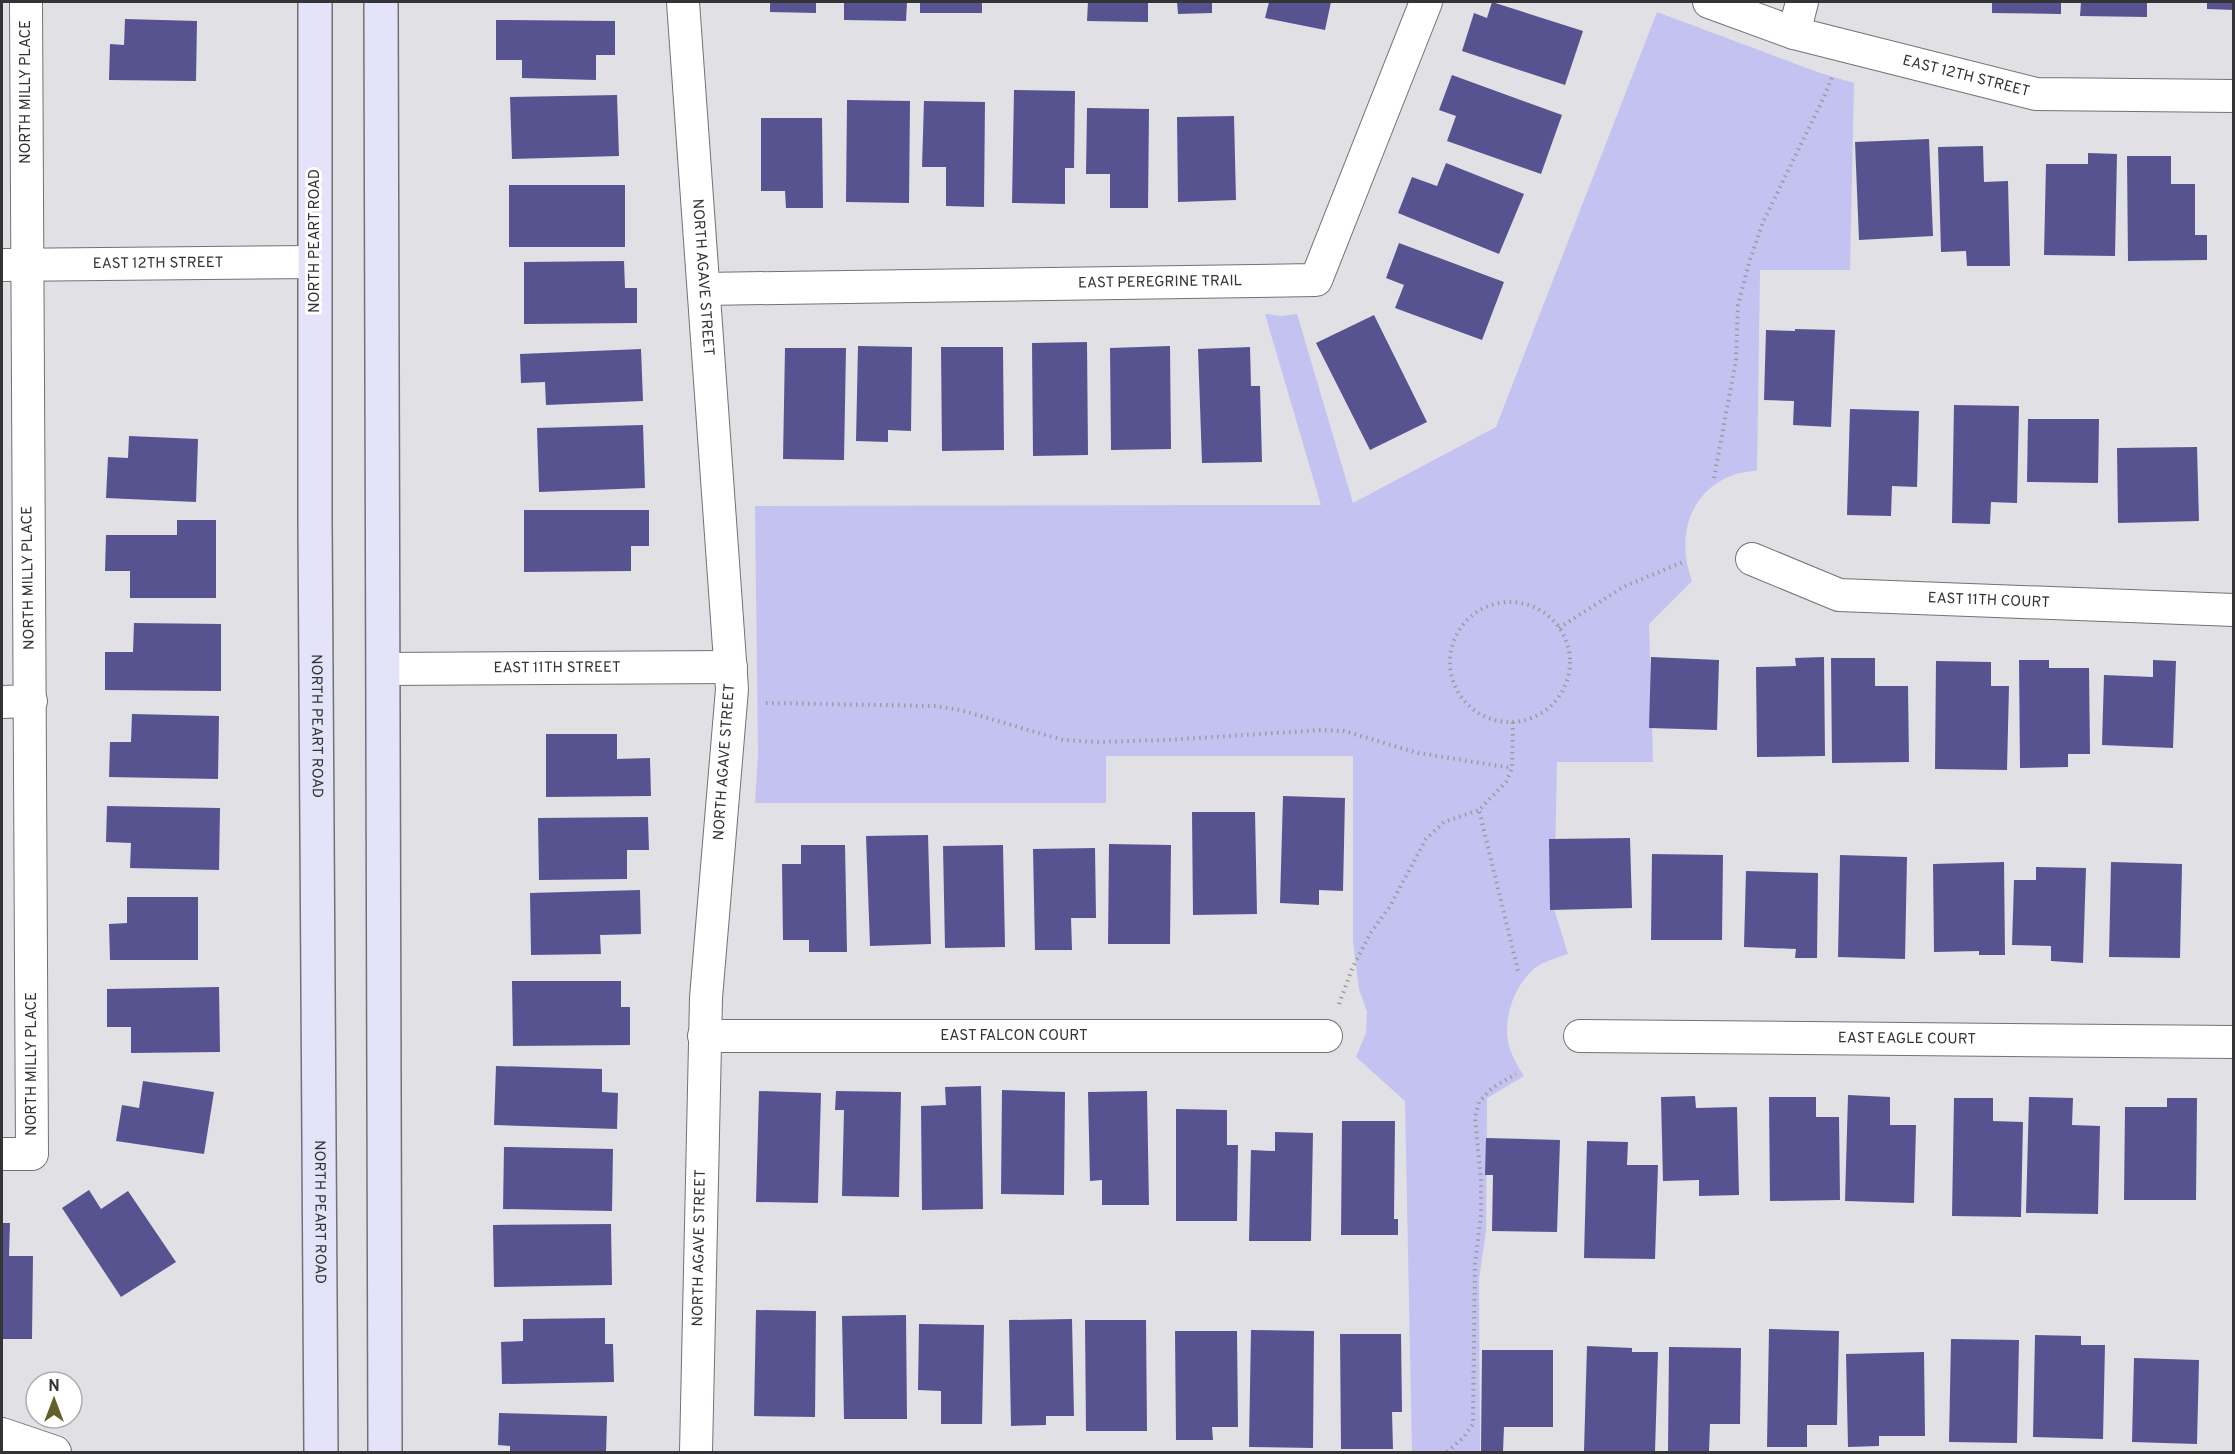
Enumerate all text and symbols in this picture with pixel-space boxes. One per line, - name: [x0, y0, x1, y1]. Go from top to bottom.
- street label: NORTH MILLY PLACE: [17, 20, 36, 164]
- street label: EAST 12TH STREET: [1900, 51, 2032, 102]
- street label: NORTH PEART ROAD: [306, 169, 325, 313]
- street label: NORTH AGAVE STREET: [688, 198, 718, 357]
- street label: EAST 12TH STREET: [93, 253, 223, 274]
- street label: EAST PEREGRINE TRAIL: [1078, 272, 1242, 293]
- street label: NORTH MILLY PLACE: [18, 506, 40, 650]
- street label: EAST 11TH COURT: [1927, 589, 2050, 613]
- street label: NORTH PEART ROAD: [306, 654, 326, 798]
- street label: EAST 11TH STREET: [493, 658, 621, 678]
- street label: NORTH AGAVE STREET: [710, 683, 740, 841]
- street label: NORTH MILLY PLACE: [23, 992, 42, 1136]
- street label: EAST FALCON COURT: [940, 1027, 1088, 1046]
- street label: EAST EAGLE COURT: [1838, 1029, 1976, 1049]
- street label: NORTH PEART ROAD: [309, 1140, 329, 1284]
- street label: NORTH AGAVE STREET: [689, 1169, 711, 1327]
- north arrow: [24, 1370, 84, 1430]
- text: N: [48, 1377, 60, 1397]

